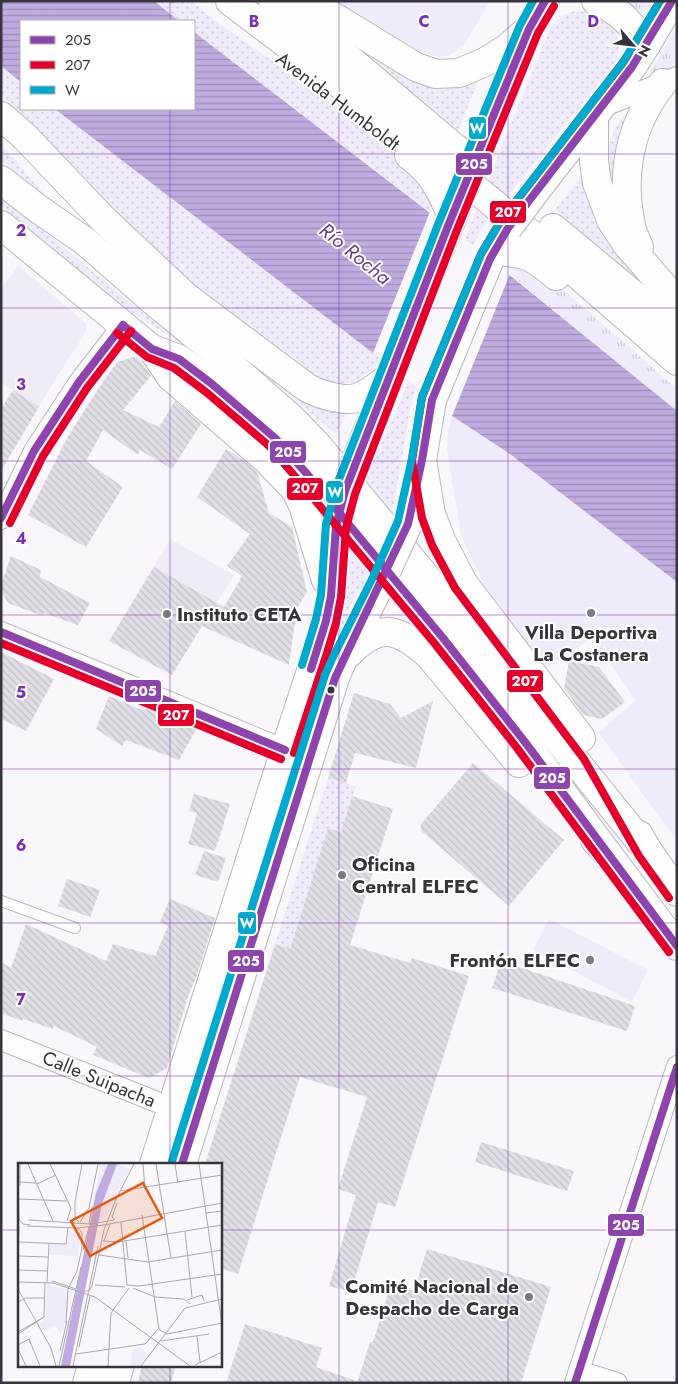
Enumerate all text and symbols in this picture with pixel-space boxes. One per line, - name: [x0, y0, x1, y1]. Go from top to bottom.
- text: B: [249, 10, 259, 33]
- text: C: [418, 10, 430, 33]
- text: D: [587, 10, 599, 33]
- legend: [20, 20, 195, 110]
- north arrow: [608, 20, 658, 70]
- text: 205: [65, 29, 91, 51]
- text: N: [633, 41, 656, 61]
- street label: Avenida Humboldt: [270, 45, 406, 157]
- text: 207: [65, 54, 91, 76]
- text: W: [65, 79, 80, 101]
- line badge: W: [468, 116, 487, 140]
- text: W: [470, 118, 485, 138]
- line badge: 205: [455, 152, 493, 176]
- text: 205: [460, 154, 488, 174]
- line badge: 207: [489, 200, 527, 224]
- text: 207: [495, 202, 522, 222]
- water label: Río Rocha: [313, 216, 397, 292]
- text: 2: [16, 219, 26, 242]
- text: 3: [16, 373, 26, 396]
- line badge: 205: [269, 440, 307, 464]
- text: 205: [274, 442, 302, 462]
- line badge: 207: [286, 477, 324, 501]
- text: 207: [292, 478, 319, 498]
- line badge: W: [325, 480, 344, 504]
- text: W: [328, 482, 343, 502]
- text: 4: [15, 527, 27, 550]
- place label: Instituto CETA: [177, 601, 301, 628]
- marker: Villa Deportiva La Costanera: [585, 607, 597, 619]
- marker: Instituto CETA: [161, 608, 173, 620]
- place label: Villa Deportiva La Costanera: [524, 619, 657, 668]
- line badge: 207: [506, 669, 544, 693]
- text: 207: [512, 671, 539, 691]
- line badge: 205: [124, 679, 162, 703]
- text: 5: [16, 681, 26, 704]
- text: 205: [129, 681, 157, 701]
- unlabelled marker: [326, 685, 336, 695]
- line badge: 207: [157, 703, 195, 727]
- text: 207: [163, 705, 190, 725]
- line badge: 205: [533, 766, 571, 790]
- text: 205: [538, 768, 566, 788]
- text: 6: [16, 834, 26, 857]
- place label: Oficina Central ELFEC: [352, 851, 479, 900]
- marker: Oficina Central ELFEC: [336, 869, 348, 881]
- line badge: W: [237, 911, 257, 935]
- text: W: [240, 913, 255, 933]
- place label: Frontón ELFEC: [450, 947, 580, 974]
- line badge: 205: [227, 949, 265, 973]
- text: 205: [232, 951, 260, 971]
- marker: Frontón ELFEC: [584, 954, 596, 966]
- text: 7: [16, 988, 26, 1011]
- street label: Calle Suipacha: [38, 1044, 160, 1114]
- inset map: [18, 1163, 221, 1366]
- line badge: 205: [607, 1213, 645, 1237]
- text: 205: [612, 1215, 640, 1235]
- place label: Comité Nacional de Despacho de Carga: [345, 1273, 519, 1322]
- marker: Comité Nacional de Despacho de Carga: [523, 1291, 535, 1303]

